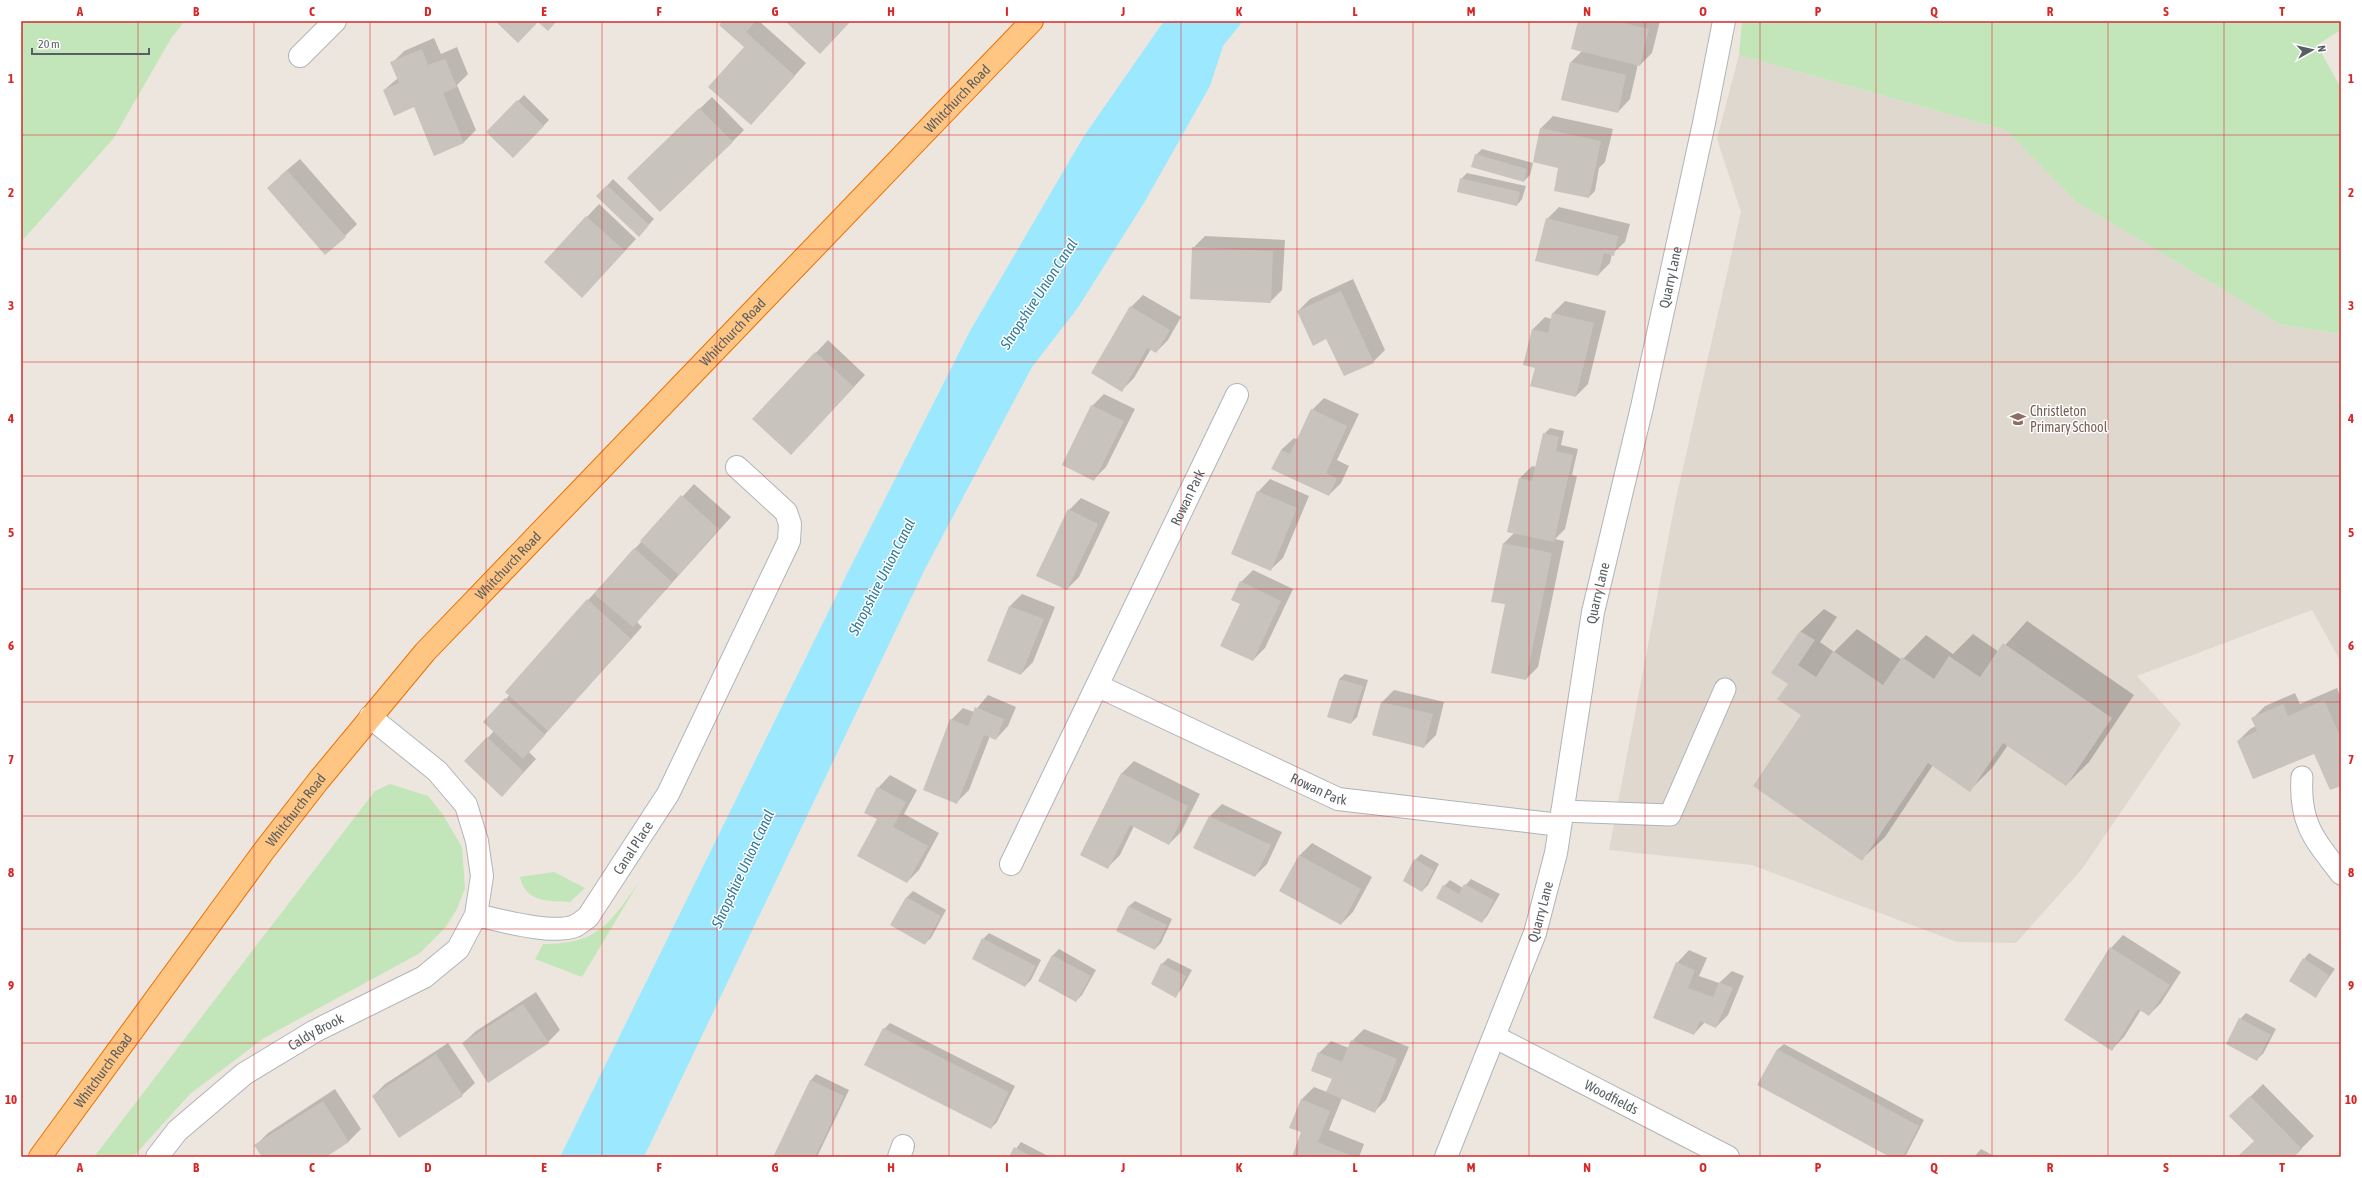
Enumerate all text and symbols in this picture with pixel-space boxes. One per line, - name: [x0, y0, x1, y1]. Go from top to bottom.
- text: A: [76, 4, 84, 19]
- text: B: [193, 4, 200, 19]
- text: C: [309, 4, 315, 19]
- text: D: [424, 4, 432, 19]
- text: E: [541, 4, 547, 19]
- text: F: [656, 4, 662, 19]
- text: G: [772, 4, 779, 19]
- text: H: [887, 4, 895, 19]
- text: I: [1005, 4, 1009, 19]
- text: J: [1120, 4, 1125, 19]
- text: K: [1236, 4, 1243, 19]
- text: L: [1352, 4, 1358, 19]
- text: M: [1467, 4, 1476, 19]
- text: N: [1583, 4, 1591, 19]
- text: O: [1699, 4, 1707, 19]
- text: P: [1815, 4, 1822, 19]
- text: Q: [1930, 4, 1938, 19]
- text: R: [2047, 4, 2054, 19]
- text: S: [2163, 4, 2169, 19]
- text: T: [2279, 4, 2285, 19]
- scale bar: [32, 30, 149, 56]
- north arrow: [2292, 30, 2332, 70]
- text: 20 m: [38, 37, 60, 51]
- text: N: [2316, 45, 2328, 53]
- street label: Whitchurch Road: [921, 62, 993, 136]
- text: 1: [8, 71, 14, 86]
- text: 1: [2348, 71, 2354, 86]
- text: 2: [8, 185, 14, 200]
- text: 2: [2348, 185, 2354, 200]
- water label: Shropshire Union Canal: [996, 235, 1081, 353]
- street label: Quarry Lane: [1656, 245, 1685, 310]
- street label: Whitchurch Road: [697, 295, 769, 369]
- text: 3: [8, 298, 14, 313]
- text: 3: [2348, 298, 2354, 313]
- place label: Christleton Primary School: [2030, 403, 2108, 435]
- school or university icon: Christleton Primary School: [2009, 410, 2027, 428]
- text: 4: [7, 411, 14, 426]
- text: 4: [2347, 411, 2354, 426]
- street label: Rowan Park: [1167, 467, 1208, 528]
- water label: Shropshire Union Canal: [844, 516, 918, 639]
- text: 5: [8, 525, 14, 540]
- text: 5: [2348, 525, 2354, 540]
- street label: Whitchurch Road: [472, 529, 544, 603]
- street label: Quarry Lane: [1583, 561, 1613, 625]
- text: 6: [8, 638, 14, 653]
- text: 6: [2348, 638, 2354, 653]
- text: 7: [8, 752, 14, 767]
- text: 7: [2348, 752, 2354, 767]
- street label: Whitchurch Road: [262, 770, 329, 850]
- street label: Rowan Park: [1288, 770, 1348, 808]
- water label: Shropshire Union Canal: [707, 807, 777, 932]
- street label: Canal Place: [610, 818, 656, 877]
- text: 8: [8, 865, 14, 880]
- text: 8: [2348, 865, 2354, 880]
- street label: Quarry Lane: [1524, 879, 1556, 945]
- text: 9: [8, 978, 14, 993]
- text: 9: [2348, 978, 2354, 993]
- street label: Caldy Brook: [285, 1010, 346, 1053]
- street label: Whitchurch Road: [71, 1031, 135, 1111]
- street label: Woodfields: [1582, 1077, 1641, 1117]
- text: 10: [5, 1092, 17, 1107]
- text: 10: [2345, 1092, 2357, 1107]
- text: A: [76, 1160, 84, 1175]
- text: B: [193, 1160, 200, 1175]
- text: C: [309, 1160, 315, 1175]
- text: D: [424, 1160, 432, 1175]
- text: E: [541, 1160, 547, 1175]
- text: F: [656, 1160, 662, 1175]
- text: G: [772, 1160, 779, 1175]
- text: H: [887, 1160, 895, 1175]
- text: I: [1005, 1160, 1009, 1175]
- text: J: [1120, 1160, 1125, 1175]
- text: K: [1236, 1160, 1243, 1175]
- text: L: [1352, 1160, 1358, 1175]
- text: M: [1467, 1160, 1476, 1175]
- text: N: [1583, 1160, 1591, 1175]
- text: O: [1699, 1160, 1707, 1175]
- text: P: [1815, 1160, 1822, 1175]
- text: Q: [1930, 1160, 1938, 1175]
- text: R: [2047, 1160, 2054, 1175]
- text: S: [2163, 1160, 2169, 1175]
- text: T: [2279, 1160, 2285, 1175]

